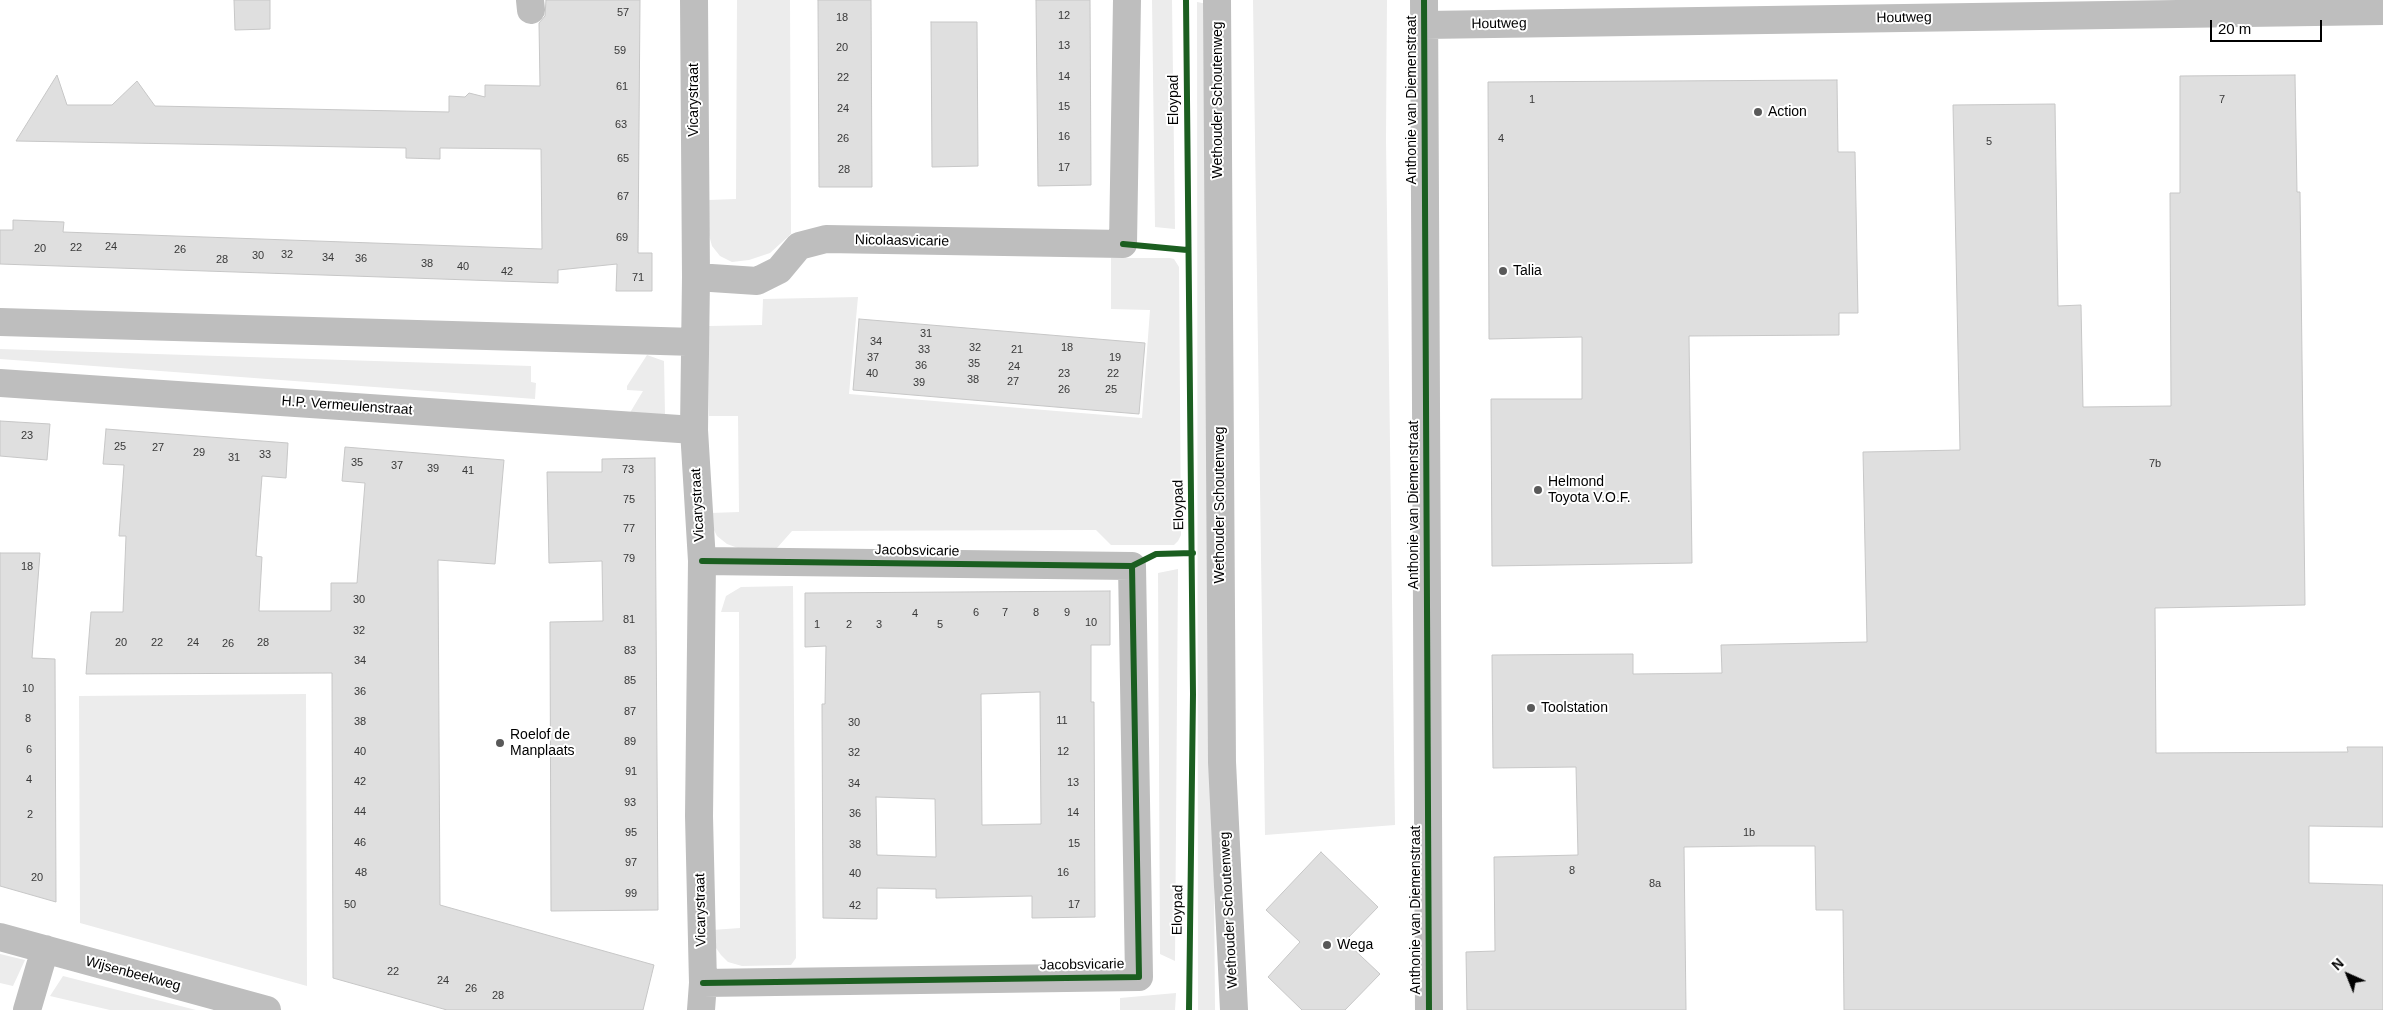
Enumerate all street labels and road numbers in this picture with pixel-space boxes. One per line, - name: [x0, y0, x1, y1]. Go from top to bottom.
- street label: Houtweg: [1876, 9, 1932, 27]
- street label: Houtweg: [1471, 15, 1527, 33]
- street label: Anthonie van Diemenstraat: [1404, 16, 1420, 184]
- street label: Wethouder Schoutenweg: [1210, 22, 1226, 178]
- street label: Vicarystraat: [686, 63, 702, 137]
- street label: Eloypad: [1166, 75, 1182, 125]
- street label: Nicolaasvicarie: [855, 232, 949, 250]
- street label: H.P. Vermeulenstraat: [281, 393, 413, 419]
- street label: Anthonie van Diemenstraat: [1406, 421, 1422, 589]
- street label: Wethouder Schoutenweg: [1212, 427, 1228, 583]
- street label: Vicarystraat: [688, 468, 708, 542]
- street label: Eloypad: [1170, 480, 1188, 530]
- street label: Jacobsvicarie: [874, 542, 960, 560]
- street label: Anthonie van Diemenstraat: [1408, 826, 1424, 994]
- street label: Wethouder Schoutenweg: [1217, 831, 1241, 989]
- street label: Vicarystraat: [692, 873, 710, 947]
- street label: Eloypad: [1169, 885, 1187, 935]
- street label: Wijsenbeekweg: [83, 953, 183, 995]
- street label: Jacobsvicarie: [1039, 956, 1125, 974]

